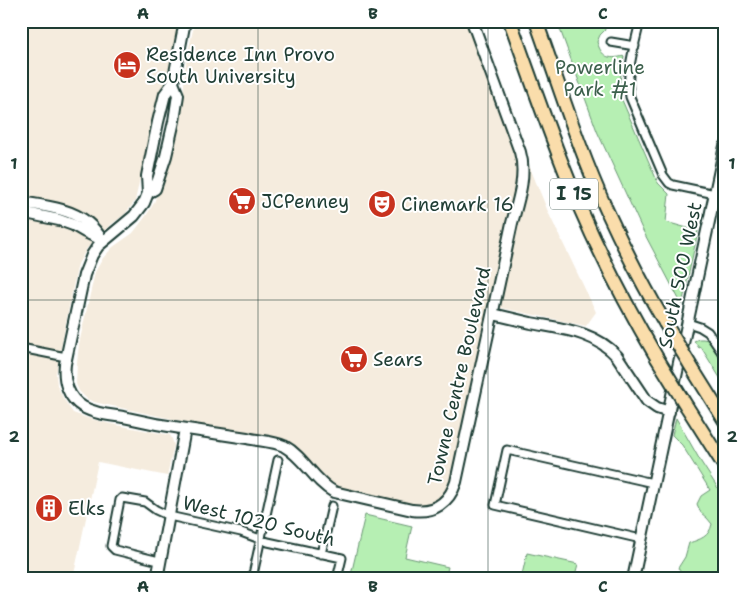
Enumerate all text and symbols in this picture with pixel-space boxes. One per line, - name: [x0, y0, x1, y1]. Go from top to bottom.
- text: A: [137, 3, 149, 24]
- text: B: [368, 3, 378, 24]
- text: C: [598, 3, 608, 24]
- place label: Residence Inn Provo South University: [146, 42, 335, 89]
- hotel icon: Residence Inn Provo South University: [112, 50, 142, 80]
- park label: Powerline Park #1: [555, 55, 645, 102]
- text: 1: [10, 153, 18, 174]
- text: 1: [728, 153, 736, 174]
- road number: I 15: [550, 178, 598, 210]
- supermarket icon: JCPenney: [227, 186, 257, 216]
- place label: JCPenney: [261, 189, 349, 214]
- theatre icon: Cinemark 16: [367, 189, 397, 219]
- place label: Cinemark 16: [401, 192, 514, 217]
- street label: South 500 West: [652, 200, 708, 350]
- street label: Towne Centre Boulevard: [422, 264, 496, 488]
- supermarket icon: Sears: [339, 344, 369, 374]
- place label: Sears: [373, 347, 423, 372]
- text: 2: [8, 426, 20, 447]
- text: 2: [726, 426, 738, 447]
- street label: West 1020 South: [180, 490, 338, 552]
- building icon: Elks: [34, 493, 64, 523]
- place label: Elks: [68, 496, 105, 521]
- text: A: [137, 576, 149, 597]
- text: B: [368, 576, 378, 597]
- text: C: [598, 576, 608, 597]

